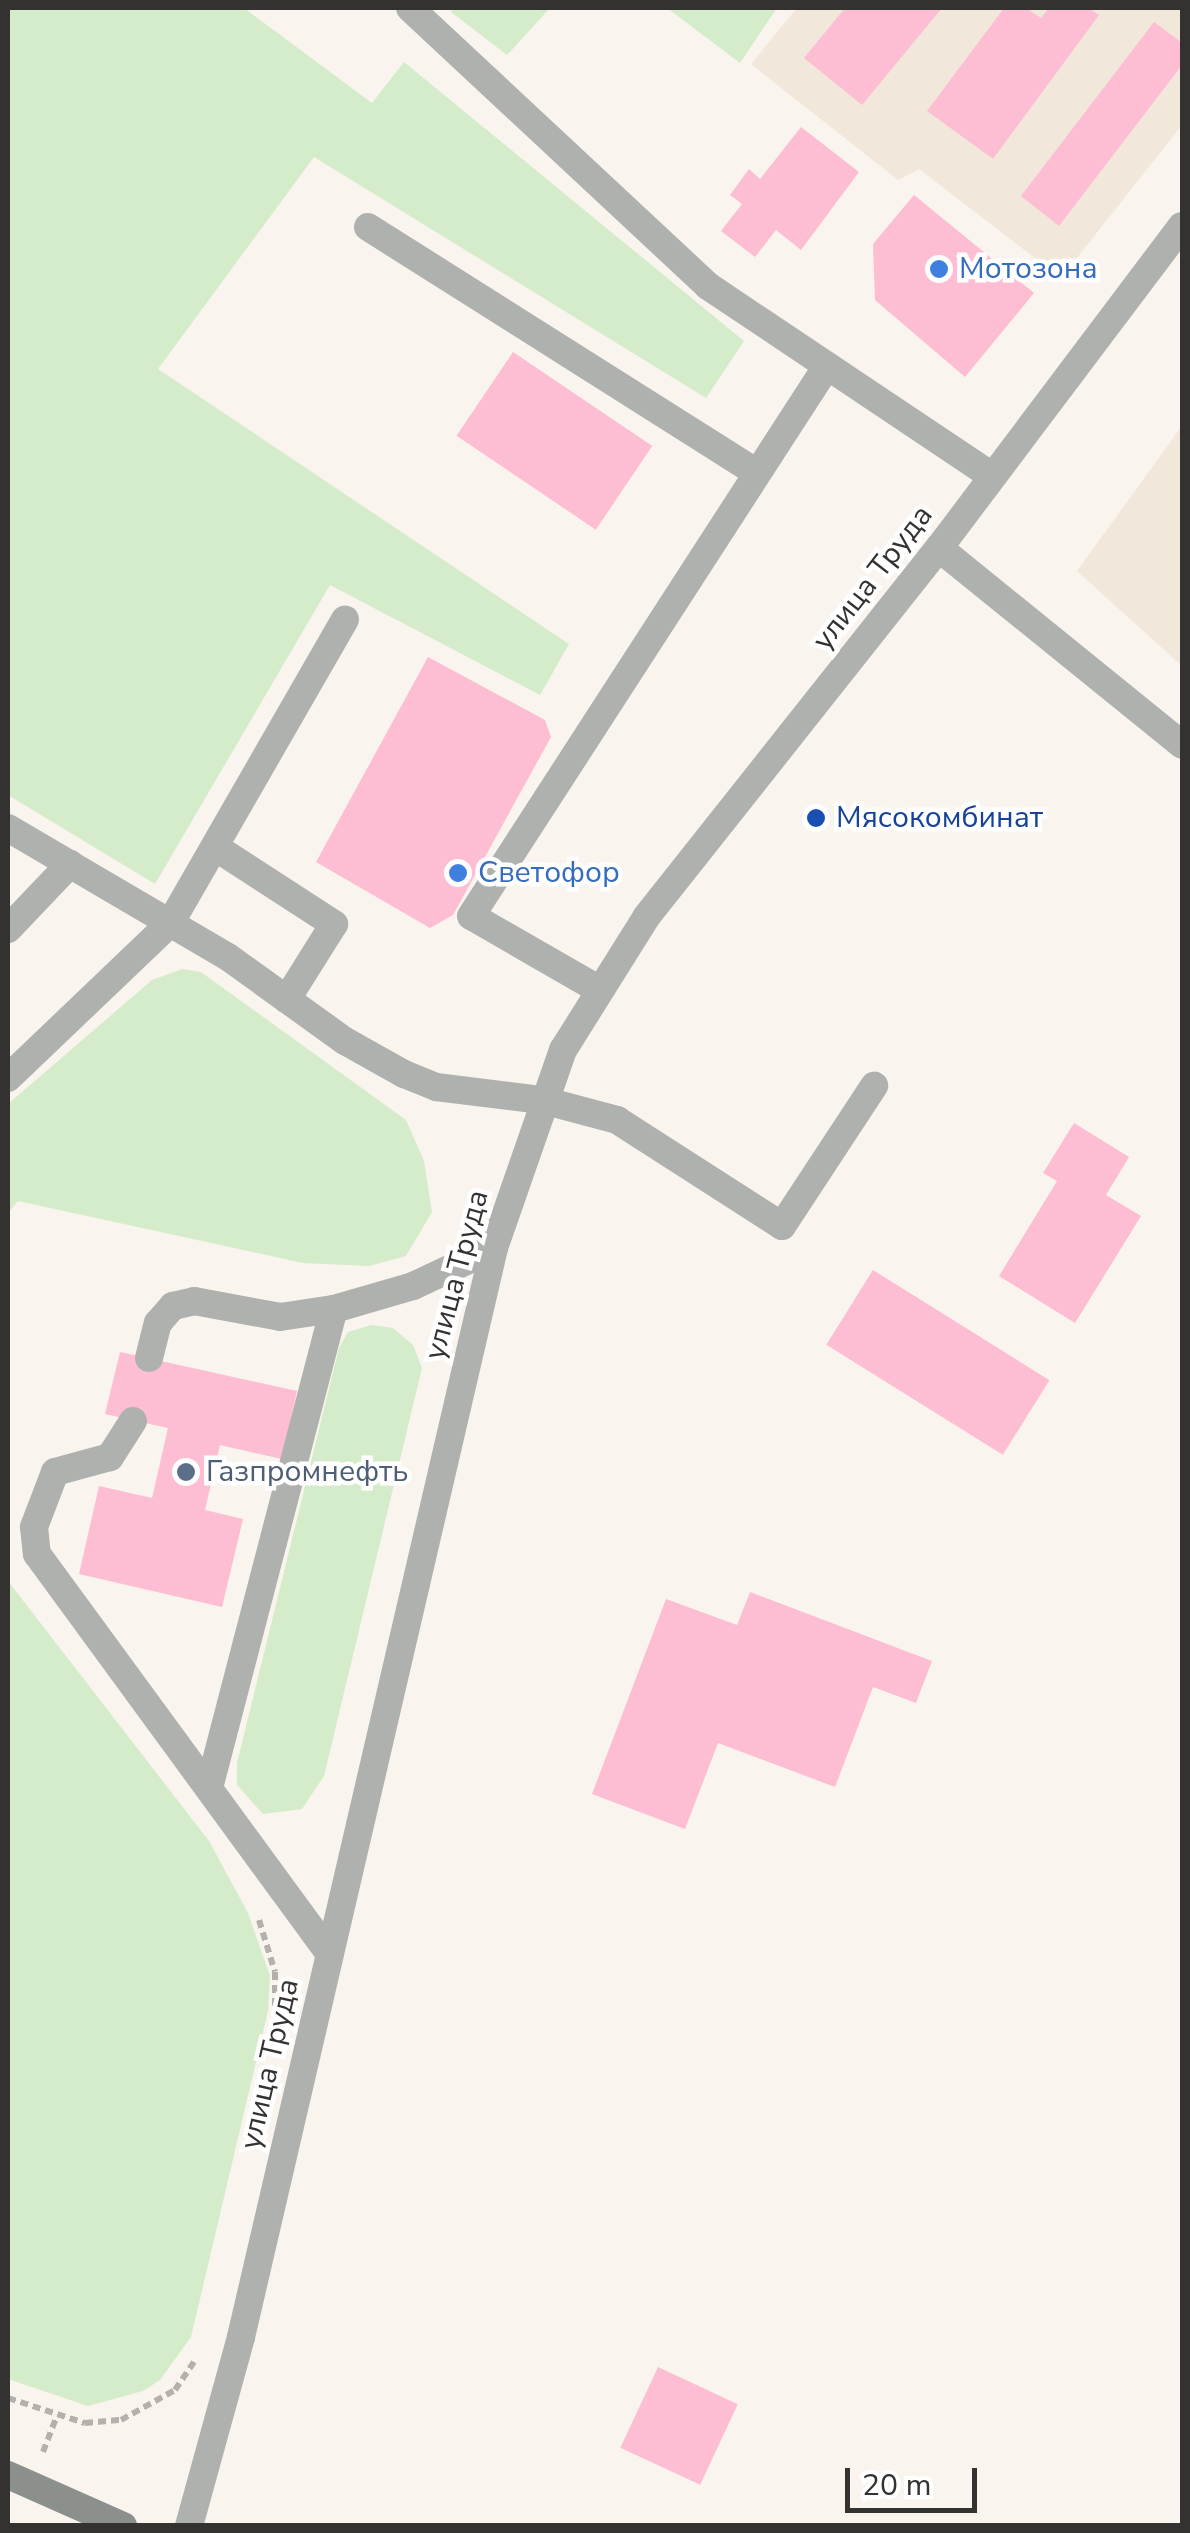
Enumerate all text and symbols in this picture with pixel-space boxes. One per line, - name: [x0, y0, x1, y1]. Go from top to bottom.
- place label: Мотозона: [959, 251, 1098, 287]
- marker: Мотозона: [928, 258, 950, 280]
- street label: улица Труда: [805, 498, 941, 658]
- place label: Мясокомбинат: [836, 800, 1043, 836]
- marker: Мясокомбинат: [805, 807, 827, 829]
- place label: Светофор: [478, 855, 620, 891]
- marker: Светофор: [447, 862, 469, 884]
- street label: улица Труда: [417, 1186, 497, 1364]
- place label: Газпромнефть: [206, 1454, 408, 1490]
- marker: Газпромнефть: [175, 1461, 197, 1483]
- street label: улица Труда: [233, 1975, 307, 2153]
- scale bar: [850, 2448, 982, 2510]
- text: 20 m: [862, 2465, 931, 2506]

